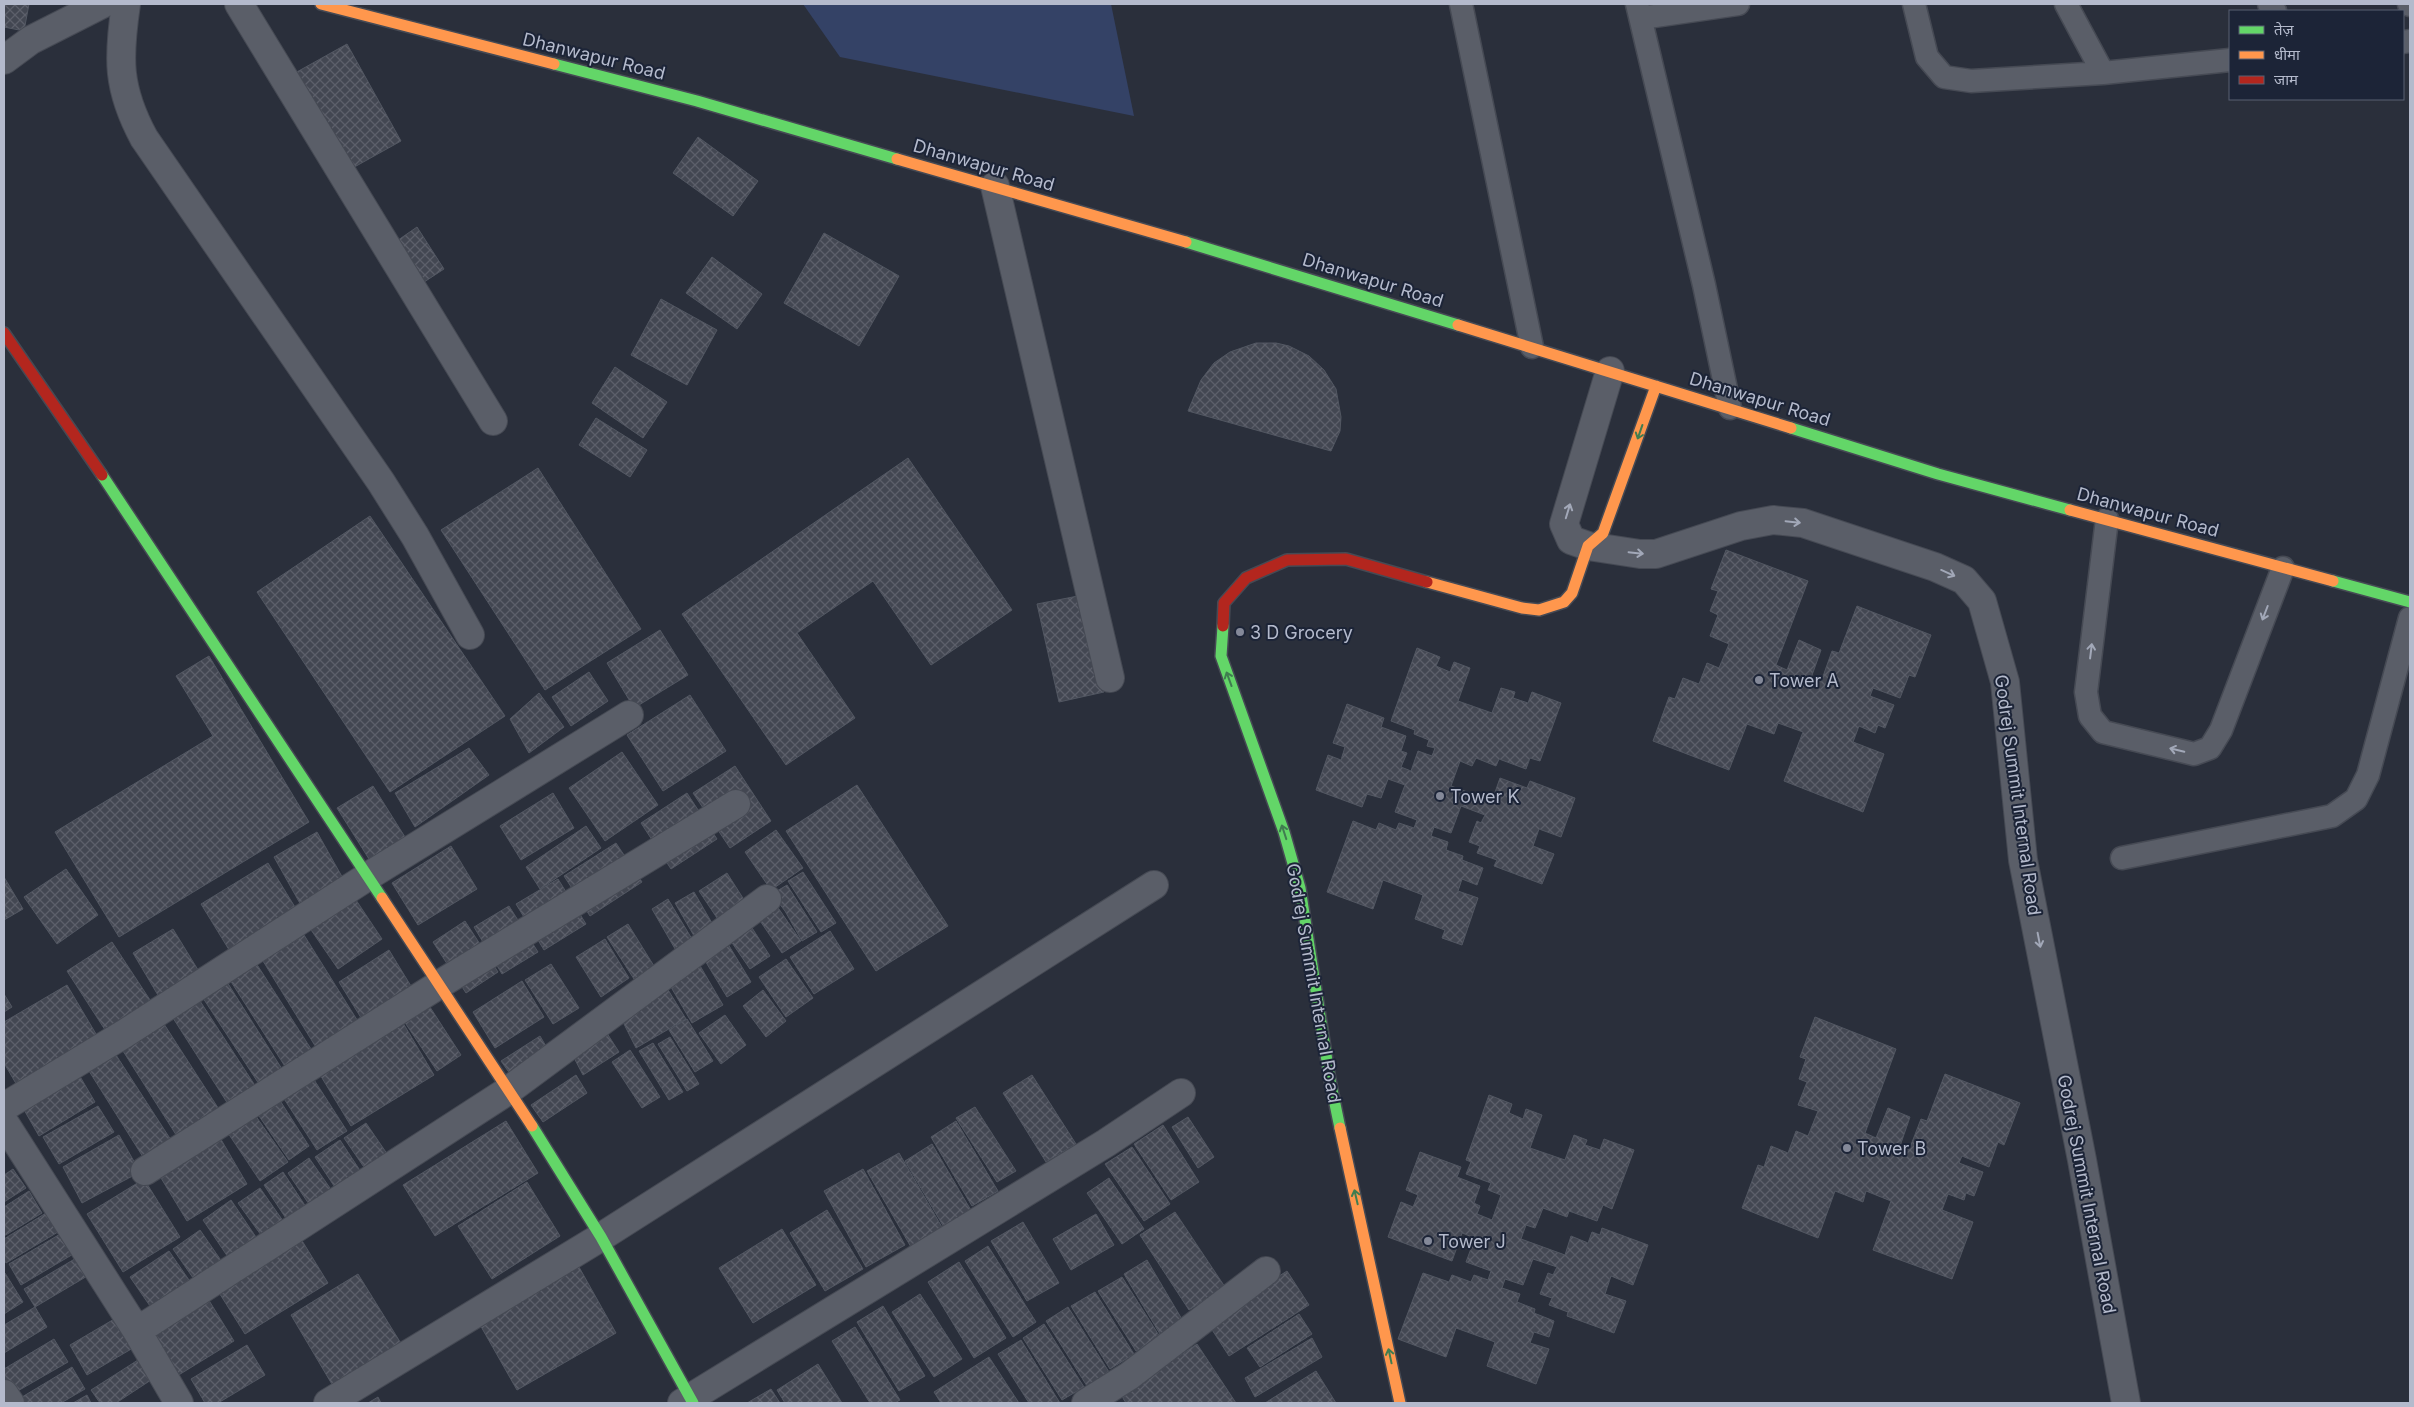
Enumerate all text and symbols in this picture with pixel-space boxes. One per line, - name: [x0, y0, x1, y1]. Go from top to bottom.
- legend: [2229, 10, 2404, 100]
- text: तेज़: [2274, 20, 2295, 39]
- street label: Dhanwapur Road: [521, 28, 667, 84]
- text: धीमा: [2274, 45, 2301, 64]
- text: जाम: [2274, 70, 2299, 89]
- street label: Dhanwapur Road: [911, 135, 1057, 195]
- street label: Dhanwapur Road: [1300, 249, 1446, 311]
- street label: Dhanwapur Road: [1687, 368, 1833, 430]
- one-way arrow: [1635, 424, 1644, 440]
- street label: Dhanwapur Road: [2075, 483, 2221, 541]
- one-way arrow: [1563, 504, 1573, 520]
- one-way arrow: [1785, 517, 1801, 527]
- one-way arrow: [1628, 548, 1644, 558]
- one-way arrow: [1940, 568, 1955, 578]
- one-way arrow: [2260, 605, 2270, 620]
- place label: 3 D Grocery: [1250, 622, 1353, 643]
- marker: 3 D Grocery: [1234, 626, 1246, 638]
- one-way arrow: [2086, 644, 2096, 660]
- place label: Tower A: [1769, 670, 1839, 691]
- one-way arrow: [1224, 671, 1233, 687]
- street label: Godrej Summit Internal Road: [1991, 673, 2045, 917]
- marker: Tower A: [1753, 674, 1765, 686]
- one-way arrow: [2170, 745, 2186, 754]
- place label: Tower K: [1450, 786, 1520, 807]
- marker: Tower K: [1434, 790, 1446, 802]
- one-way arrow: [1278, 824, 1288, 840]
- street label: Godrej Summit Internal Road: [1283, 862, 1345, 1104]
- one-way arrow: [2035, 931, 2044, 947]
- street label: Godrej Summit Internal Road: [2054, 1073, 2120, 1315]
- place label: Tower B: [1857, 1138, 1926, 1159]
- marker: Tower B: [1841, 1142, 1853, 1154]
- one-way arrow: [1351, 1189, 1360, 1205]
- place label: Tower J: [1438, 1231, 1506, 1252]
- marker: Tower J: [1422, 1235, 1434, 1247]
- one-way arrow: [1384, 1348, 1394, 1364]

